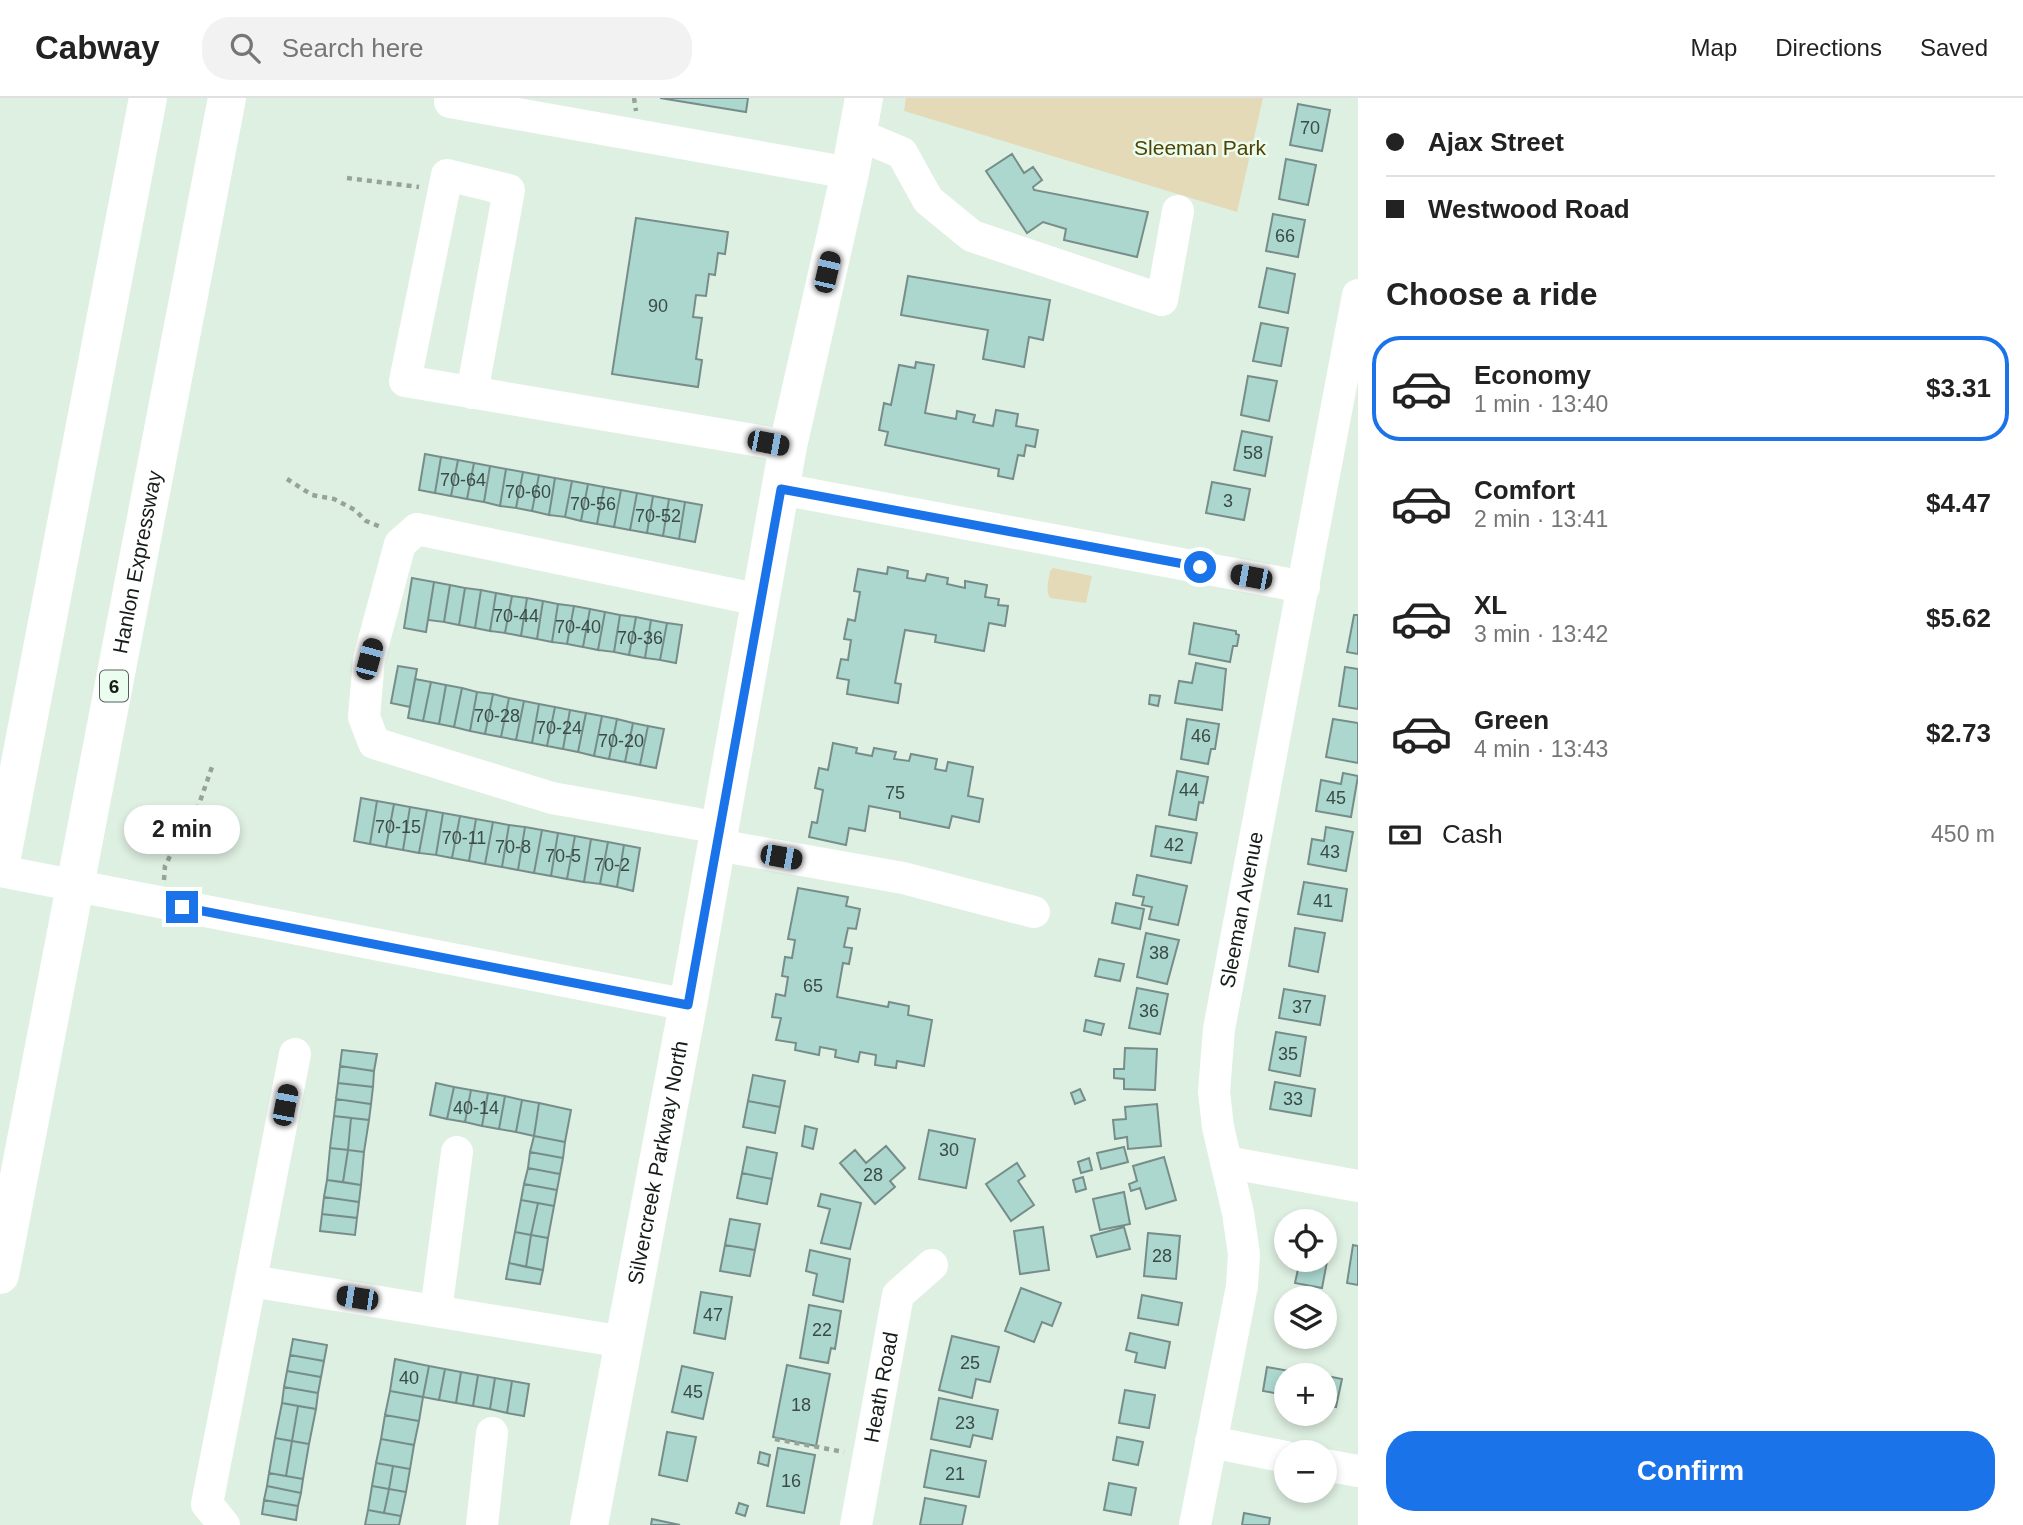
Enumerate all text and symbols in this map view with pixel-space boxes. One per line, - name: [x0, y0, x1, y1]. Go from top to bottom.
- search box: [202, 17, 692, 80]
- text: Cabway: [35, 29, 160, 66]
- icon: search: [226, 29, 264, 67]
- text: Search here: [282, 33, 423, 63]
- text: Map: [1691, 34, 1737, 61]
- text: Directions: [1775, 34, 1882, 61]
- text: Saved: [1920, 34, 1988, 61]
- house number: 70: [1300, 118, 1320, 138]
- text: Ajax Street: [1428, 127, 1564, 157]
- park label: Sleeman Park: [1134, 136, 1266, 159]
- text: Westwood Road: [1428, 194, 1630, 224]
- house number: 66: [1275, 226, 1295, 246]
- car: [813, 249, 842, 295]
- text: Choose a ride: [1386, 276, 1598, 312]
- house number: 90: [648, 296, 668, 316]
- icon: car: [1390, 357, 1453, 420]
- text: Economy: [1474, 360, 1591, 390]
- text: $3.31: [1926, 373, 1991, 403]
- text: 1 min · 13:40: [1474, 391, 1608, 417]
- car: [746, 429, 791, 457]
- house number: 58: [1243, 443, 1263, 463]
- street label: Hanlon Expressway: [108, 468, 166, 655]
- house number: 70-64: [440, 470, 486, 490]
- icon: car: [1390, 472, 1453, 535]
- text: Comfort: [1474, 475, 1575, 505]
- house number: 70-60: [505, 482, 551, 502]
- text: $4.47: [1926, 488, 1991, 518]
- house number: 3: [1223, 491, 1233, 511]
- house number: 70-56: [570, 494, 616, 514]
- house number: 70-52: [635, 506, 681, 526]
- text: 2 min · 13:41: [1474, 506, 1608, 532]
- route start: [1184, 551, 1216, 583]
- car: [1229, 563, 1274, 591]
- icon: car: [1390, 587, 1453, 650]
- text: XL: [1474, 590, 1507, 620]
- text: $5.62: [1926, 603, 1991, 633]
- house number: 70-44: [493, 606, 539, 626]
- house number: 70-40: [555, 617, 601, 637]
- text: 3 min · 13:42: [1474, 621, 1608, 647]
- house number: 70-36: [617, 628, 663, 648]
- car: [354, 636, 385, 682]
- road number: 6: [100, 670, 128, 702]
- icon: car: [1390, 702, 1453, 765]
- text: Green: [1474, 705, 1549, 735]
- house number: 70-28: [474, 706, 520, 726]
- house number: 70-24: [536, 718, 582, 738]
- text: $2.73: [1926, 718, 1991, 748]
- house number: 46: [1191, 726, 1211, 746]
- house number: 70-20: [598, 731, 644, 751]
- text: 4 min · 13:43: [1474, 736, 1608, 762]
- house number: 44: [1179, 780, 1199, 800]
- house number: 75: [885, 783, 905, 803]
- house number: 45: [1326, 788, 1346, 808]
- callout: 2 min: [124, 806, 240, 854]
- text: 2 min: [152, 816, 212, 842]
- icon: cash: [1386, 816, 1424, 854]
- house number: 70-15: [375, 817, 421, 837]
- text: Cash: [1442, 819, 1503, 849]
- text: 450 m: [1931, 821, 1995, 847]
- house number: 70-11: [442, 828, 486, 848]
- street label: Sleeman Avenue: [1215, 830, 1267, 990]
- house number: 42: [1164, 835, 1184, 855]
- house number: 70-8: [495, 837, 531, 857]
- house number: 43: [1320, 842, 1340, 862]
- car: [759, 843, 804, 871]
- house number: 70-5: [545, 846, 581, 866]
- house number: 70-2: [594, 855, 630, 875]
- route end: [166, 891, 198, 923]
- house number: 41: [1313, 891, 1333, 911]
- house number: 38: [1149, 943, 1169, 963]
- house number: 65: [803, 976, 823, 996]
- house number: 37: [1292, 997, 1312, 1017]
- house number: 36: [1139, 1001, 1159, 1021]
- street label: Silvercreek Parkway North: [623, 1039, 692, 1286]
- house number: 35: [1278, 1044, 1298, 1064]
- car: [271, 1082, 300, 1128]
- house number: 33: [1283, 1089, 1303, 1109]
- house number: 40-14: [453, 1098, 499, 1118]
- house number: 30: [939, 1140, 959, 1160]
- house number: 28: [863, 1165, 883, 1185]
- map controls: [1274, 1209, 1337, 1503]
- button: locate: [1274, 1209, 1337, 1272]
- house number: 28: [1152, 1246, 1172, 1266]
- car: [335, 1284, 380, 1312]
- button: layers: [1274, 1286, 1337, 1349]
- house number: 47: [703, 1305, 723, 1325]
- house number: 22: [812, 1320, 832, 1340]
- street label: Heath Road: [859, 1330, 902, 1444]
- house number: 25: [960, 1353, 980, 1373]
- button: +: [1274, 1363, 1337, 1426]
- house number: 40: [399, 1368, 419, 1388]
- house number: 45: [683, 1382, 703, 1402]
- house number: 18: [791, 1395, 811, 1415]
- house number: 23: [955, 1413, 975, 1433]
- button: Confirm: [1386, 1431, 1995, 1511]
- button: −: [1274, 1440, 1337, 1503]
- house number: 21: [945, 1464, 965, 1484]
- house number: 16: [781, 1471, 801, 1491]

